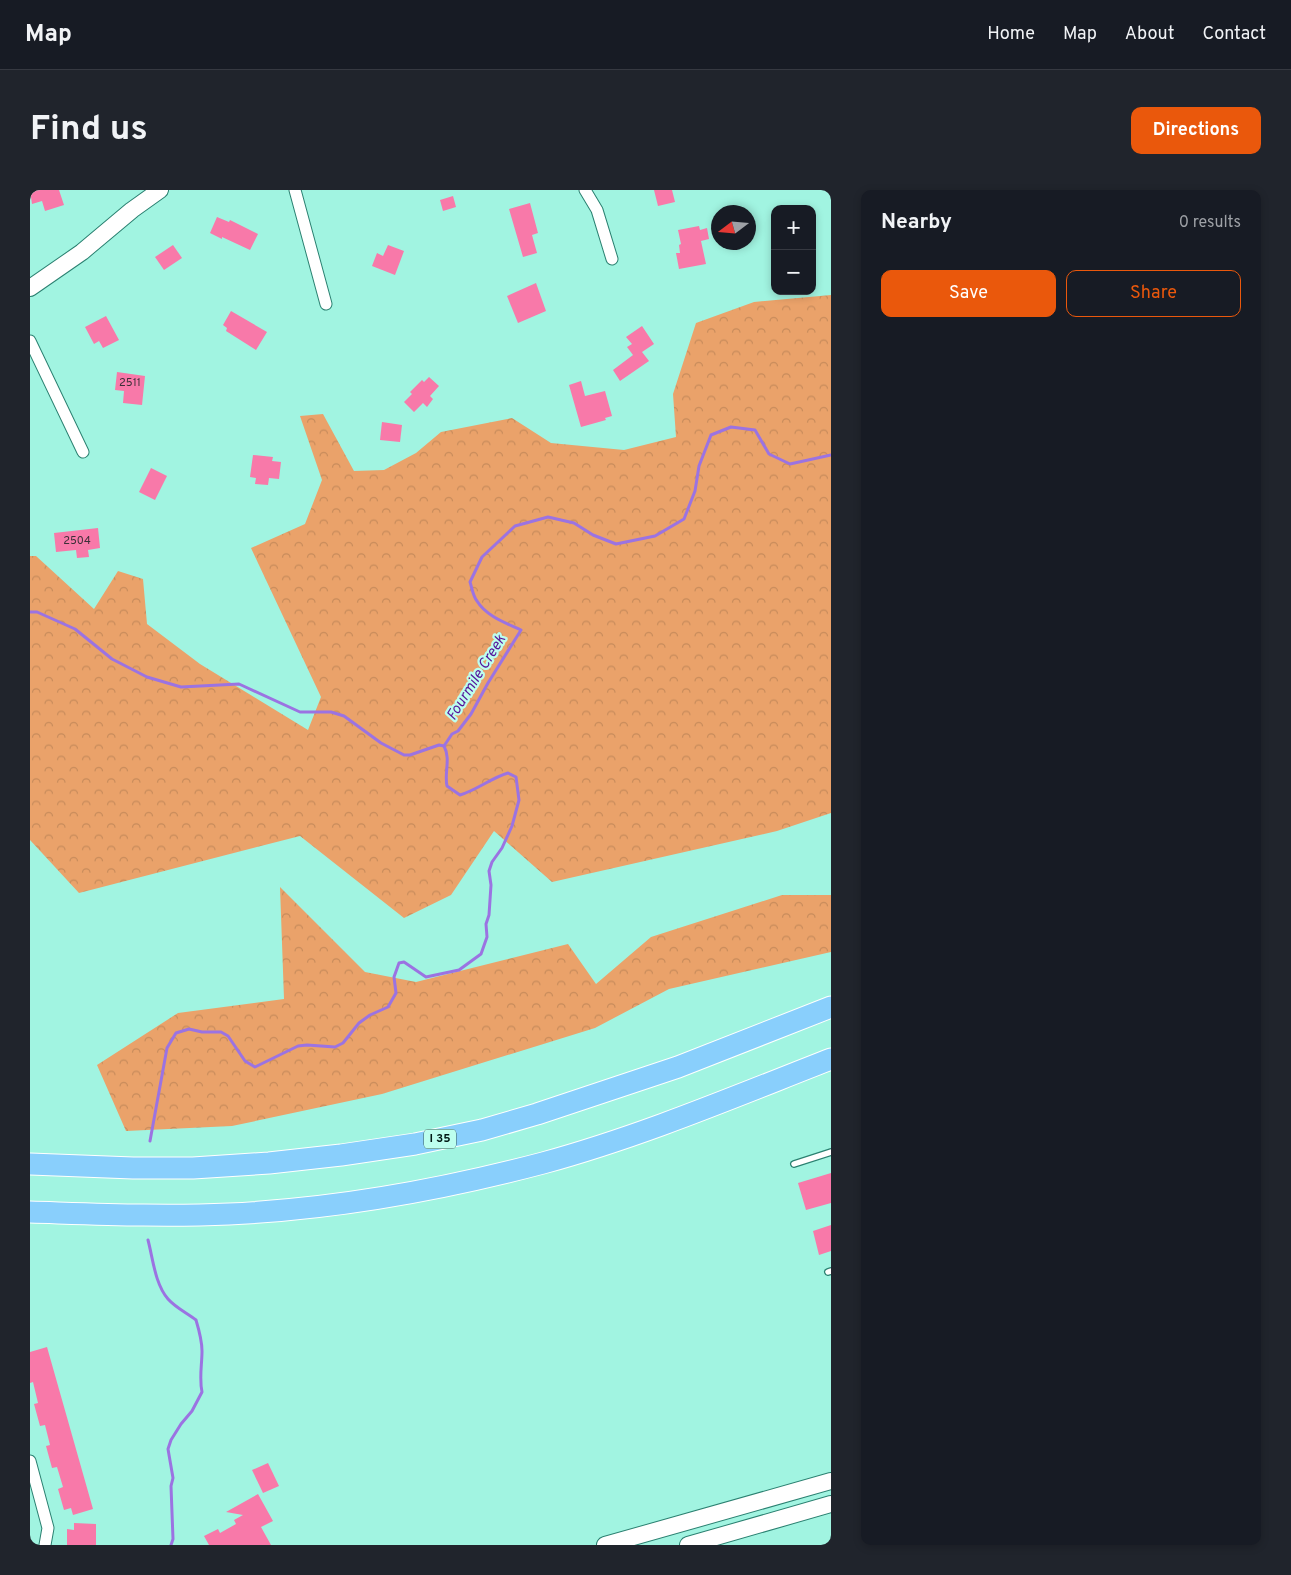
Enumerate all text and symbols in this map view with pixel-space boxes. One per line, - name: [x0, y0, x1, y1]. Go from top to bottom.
- text: Map: [25, 20, 72, 50]
- text: Home: [987, 23, 1035, 46]
- text: Map: [1063, 23, 1097, 46]
- text: About: [1125, 23, 1174, 46]
- text: Contact: [1202, 23, 1266, 46]
- button: Directions: [1131, 107, 1261, 154]
- text: Find us: [30, 108, 148, 152]
- north arrow: [711, 205, 756, 250]
- map controls: [771, 205, 816, 295]
- button: +: [771, 205, 816, 250]
- text: Nearby: [881, 209, 952, 236]
- text: 0 results: [1179, 213, 1241, 233]
- button: −: [771, 250, 816, 295]
- button: Save: [881, 270, 1056, 317]
- button: Share: [1066, 270, 1241, 317]
- house number: 2511: [119, 376, 141, 390]
- house number: 2504: [63, 534, 91, 548]
- water label: Fourmile Creek: [443, 631, 511, 724]
- road number: I 35: [424, 1130, 456, 1149]

